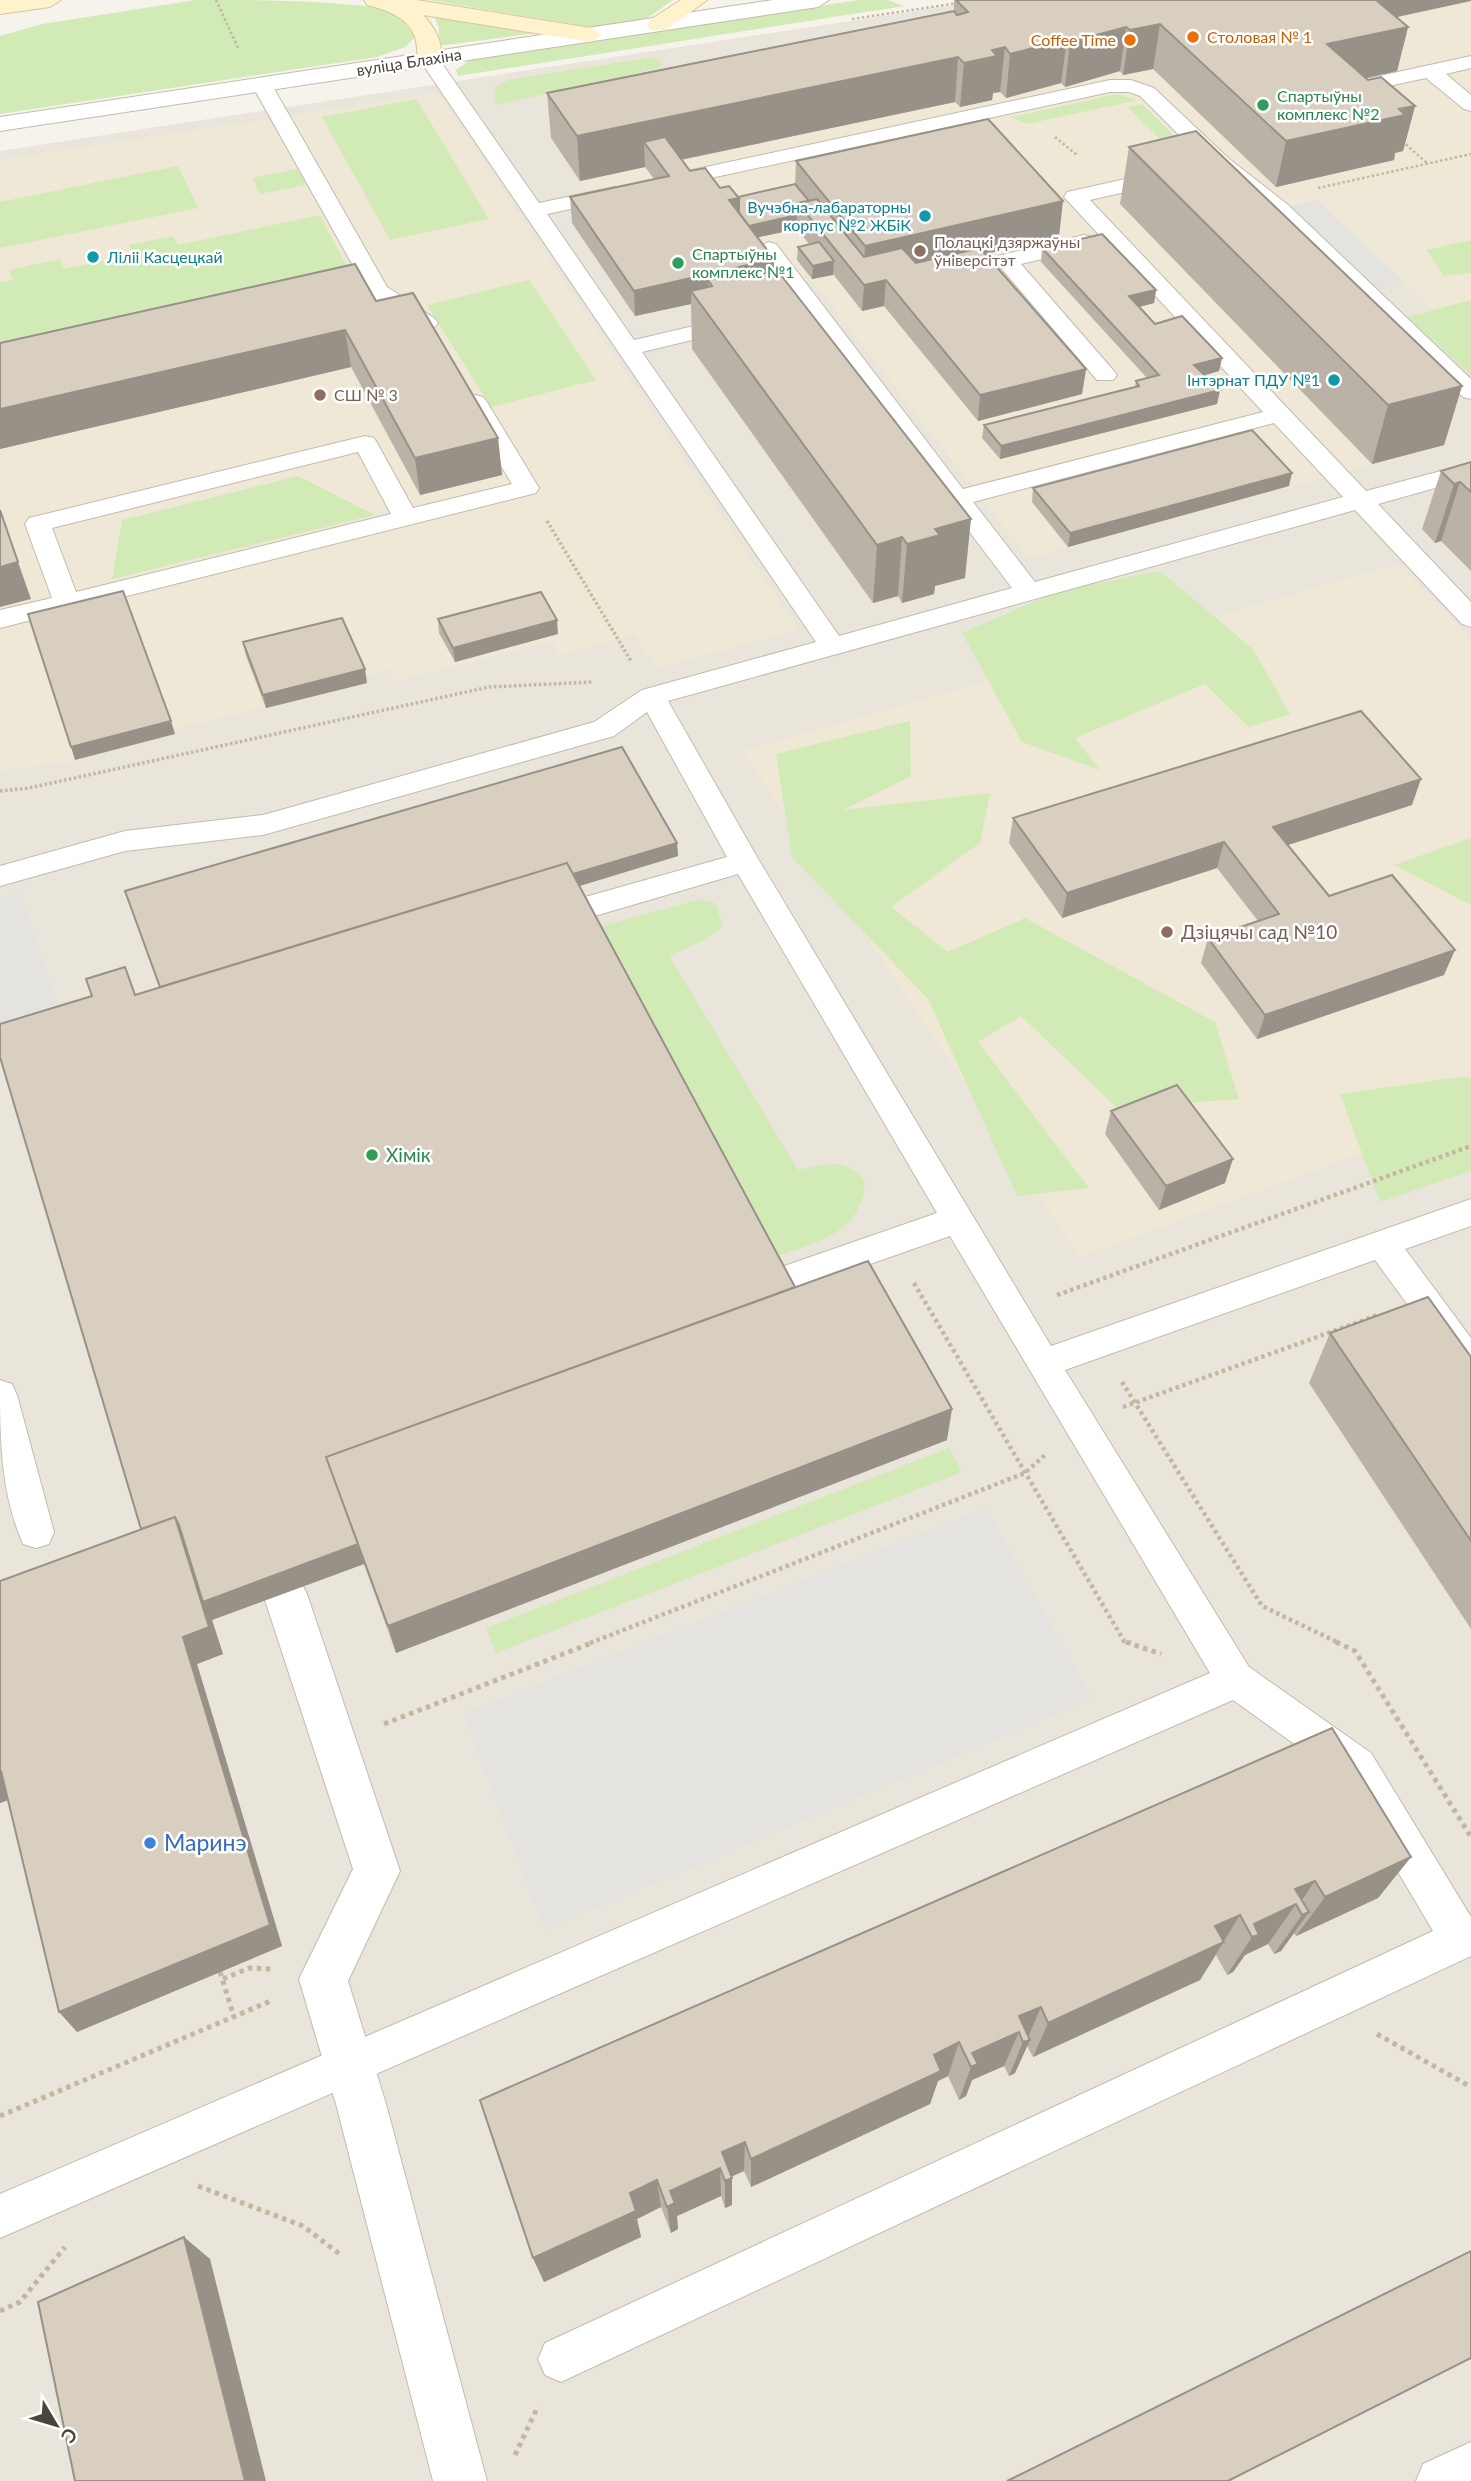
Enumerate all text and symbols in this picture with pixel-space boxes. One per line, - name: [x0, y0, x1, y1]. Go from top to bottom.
- place label: Столовая № 1: [1207, 27, 1312, 46]
- marker: Столовая № 1: [1185, 29, 1201, 45]
- place label: Coffee Time: [1031, 30, 1116, 49]
- marker: Coffee Time: [1122, 32, 1138, 48]
- street label: вуліца Блахіна: [355, 44, 463, 79]
- place label: Спартыўны комплекс №2: [1277, 86, 1380, 123]
- marker: Спартыўны комплекс №2: [1255, 97, 1271, 113]
- place label: Вучэбна-лабараторны корпус №2 ЖБіК: [747, 197, 911, 234]
- marker: Вучэбна-лабараторны корпус №2 ЖБіК: [917, 208, 933, 224]
- place label: Полацкі дзяржаўны ўніверсітэт: [934, 232, 1080, 269]
- marker: Полацкі дзяржаўны ўніверсітэт: [912, 243, 928, 259]
- place label: Спартыўны комплекс №1: [692, 244, 795, 281]
- place label: Ліліі Касцецкай: [106, 247, 223, 266]
- marker: Ліліі Касцецкай: [85, 249, 101, 265]
- marker: Спартыўны комплекс №1: [670, 255, 686, 271]
- place label: Інтэрнат ПДУ №1: [1187, 370, 1320, 389]
- marker: Інтэрнат ПДУ №1: [1326, 372, 1342, 388]
- place label: СШ № 3: [334, 385, 398, 404]
- marker: СШ № 3: [312, 387, 328, 403]
- place label: Дзіцячы сад №10: [1181, 920, 1337, 943]
- marker: Дзіцячы сад №10: [1159, 924, 1175, 940]
- place label: Хімік: [386, 1143, 431, 1166]
- marker: Хімік: [364, 1147, 380, 1163]
- place label: Маринэ: [164, 1828, 247, 1856]
- marker: Маринэ: [142, 1835, 158, 1851]
- north arrow: [21, 2390, 91, 2460]
- text: С: [57, 2424, 83, 2448]

